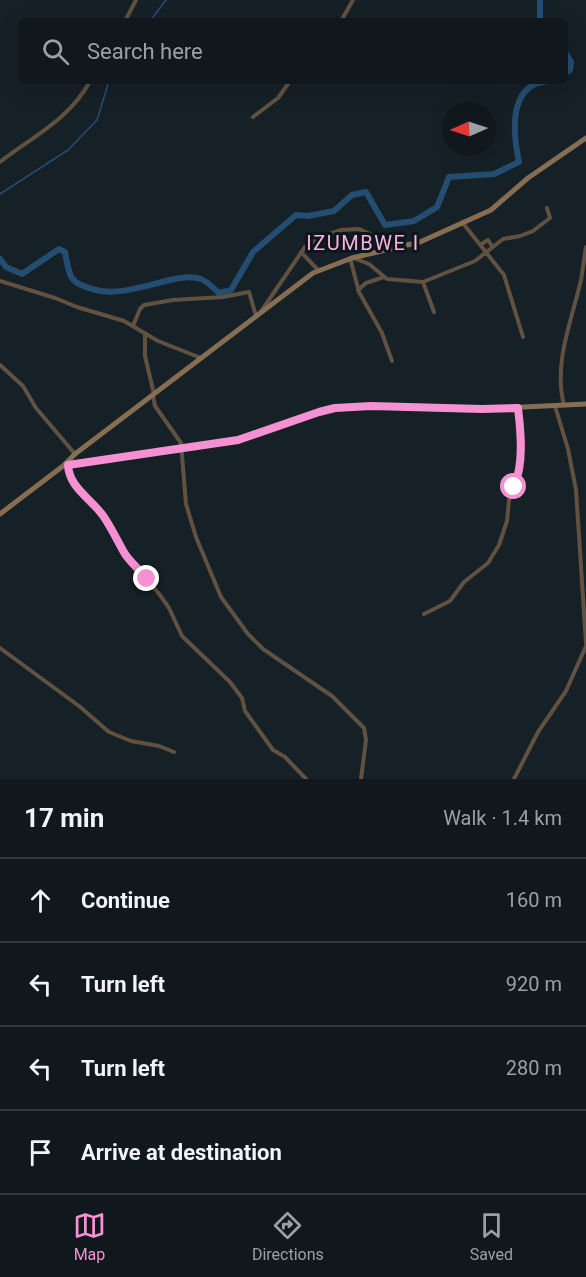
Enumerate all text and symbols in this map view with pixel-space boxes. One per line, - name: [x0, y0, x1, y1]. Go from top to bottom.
- search box: [18, 18, 568, 84]
- icon: search: [39, 35, 72, 68]
- text: Search here: [87, 39, 203, 64]
- north arrow: [442, 102, 496, 156]
- district label: IZUMBWE I: [306, 231, 420, 255]
- route start: [500, 473, 526, 499]
- route end: [133, 565, 159, 591]
- text: 17 min: [24, 803, 104, 833]
- text: Walk · 1.4 km: [443, 806, 562, 830]
- icon: ahead: [24, 884, 57, 917]
- text: Continue: [81, 888, 170, 913]
- text: 160 m: [506, 888, 562, 912]
- icon: left: [24, 968, 57, 1001]
- text: Turn left: [81, 972, 165, 997]
- text: 920 m: [506, 972, 562, 996]
- icon: left: [24, 1052, 57, 1085]
- text: Turn left: [81, 1056, 165, 1081]
- text: 280 m: [506, 1056, 562, 1080]
- icon: arrive: [24, 1136, 57, 1169]
- text: Arrive at destination: [81, 1140, 282, 1165]
- tab: Map: [73, 1209, 106, 1264]
- tab: Directions: [252, 1209, 324, 1264]
- tab: Saved: [470, 1209, 513, 1264]

